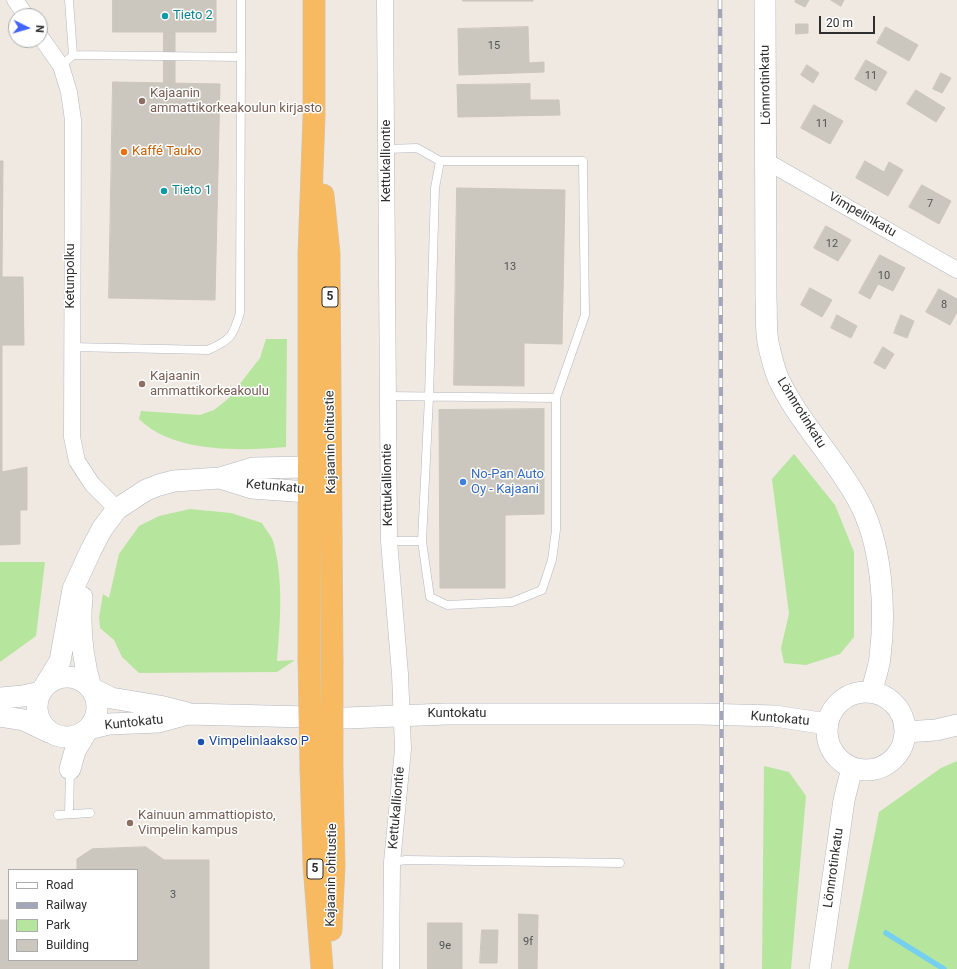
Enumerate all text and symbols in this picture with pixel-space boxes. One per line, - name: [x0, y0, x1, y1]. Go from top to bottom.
- north arrow: [8, 8, 48, 48]
- place label: Tieto 2: [173, 8, 213, 24]
- scale bar: [821, 8, 877, 34]
- marker: Tieto 2: [160, 11, 170, 21]
- text: 20 m: [826, 16, 853, 30]
- text: N: [33, 25, 46, 33]
- house number: 15: [488, 39, 500, 53]
- street label: Lönnrotinkatu: [758, 45, 774, 125]
- house number: 11: [865, 69, 877, 83]
- place label: Kajaanin ammattikorkeakoulun kirjasto: [150, 86, 322, 117]
- marker: Kajaanin ammattikorkeakoulun kirjasto: [137, 96, 147, 106]
- house number: 11: [816, 117, 828, 131]
- street label: Kettukalliontie: [379, 120, 395, 202]
- place label: Kaffé Tauko: [132, 144, 202, 160]
- marker: Kaffé Tauko: [119, 147, 129, 157]
- place label: Tieto 1: [172, 183, 212, 199]
- marker: Tieto 1: [159, 186, 169, 196]
- street label: Vimpelinkatu: [825, 189, 899, 241]
- house number: 7: [927, 197, 933, 211]
- house number: 12: [826, 237, 838, 251]
- street label: Ketunpolku: [63, 243, 79, 309]
- house number: 13: [504, 260, 516, 274]
- house number: 10: [878, 269, 890, 283]
- road number: 5: [322, 287, 338, 307]
- house number: 8: [941, 298, 947, 312]
- place label: Kajaanin ammattikorkeakoulu: [150, 369, 269, 400]
- street label: Lönnrotinkatu: [773, 375, 829, 451]
- marker: Kajaanin ammattikorkeakoulu: [137, 379, 147, 389]
- street label: Kajaanin ohitustie: [322, 390, 340, 494]
- street label: Kettukalliontie: [379, 444, 397, 526]
- place label: No-Pan Auto Oy - Kajaani: [471, 467, 544, 498]
- street label: Ketunkatu: [245, 477, 305, 497]
- marker: No-Pan Auto Oy - Kajaani: [458, 477, 468, 487]
- street label: Kuntokatu: [428, 706, 486, 722]
- street label: Kuntokatu: [750, 709, 810, 729]
- street label: Kuntokatu: [104, 712, 164, 734]
- place label: Vimpelinlaakso P: [209, 734, 309, 750]
- marker: Vimpelinlaakso P: [196, 737, 206, 747]
- street label: Kettukalliontie: [386, 766, 408, 850]
- place label: Kainuun ammattiopisto, Vimpelin kampus: [138, 808, 276, 839]
- marker: Kainuun ammattiopisto, Vimpelin kampus: [125, 818, 135, 828]
- street label: Kajaanin ohitustie: [323, 823, 341, 927]
- street label: Lönnrotinkatu: [821, 827, 847, 909]
- road number: 5: [307, 859, 323, 879]
- legend: [8, 869, 138, 961]
- text: Road: [46, 878, 74, 892]
- house number: 3: [170, 888, 176, 902]
- text: Railway: [46, 898, 87, 912]
- text: Park: [46, 918, 70, 932]
- house number: 9f: [523, 935, 533, 949]
- text: Building: [46, 938, 89, 952]
- house number: 9e: [439, 939, 451, 953]

